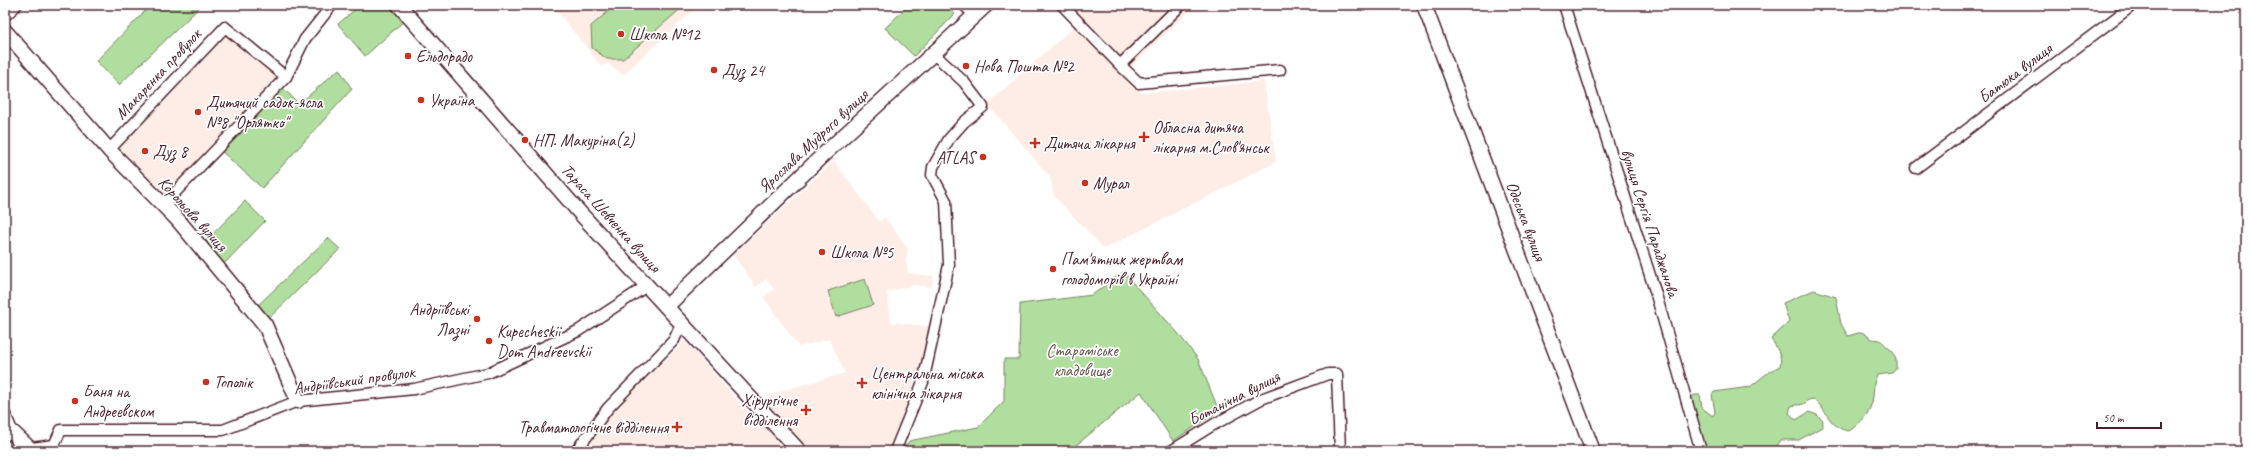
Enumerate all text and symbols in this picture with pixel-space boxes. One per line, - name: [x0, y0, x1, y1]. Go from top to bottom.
- street label: Макаренка провулок: [110, 23, 207, 124]
- place label: Школа №12: [629, 24, 701, 45]
- marker: Школа №12: [616, 29, 626, 39]
- street label: Батюка вулиця: [1974, 38, 2057, 108]
- place label: Ельдорадо: [416, 46, 473, 67]
- marker: Ельдорадо: [403, 51, 413, 61]
- place label: Нова Пошта №2: [974, 56, 1075, 77]
- place label: Дуз 24: [722, 60, 766, 82]
- marker: Нова Пошта №2: [961, 61, 971, 71]
- marker: Дуз 24: [709, 65, 719, 75]
- street label: Ярослава Мудрого вулиця: [753, 84, 873, 198]
- place label: Україна: [429, 90, 476, 111]
- place label: Дитячий садок-ясла №8 "Орлятко": [206, 92, 324, 133]
- marker: Україна: [416, 95, 426, 105]
- marker: Дитячий садок-ясла №8 "Орлятко": [193, 107, 203, 117]
- place label: Обласна дитяча лікарня м.Слов'янськ: [1153, 117, 1270, 158]
- place label: НП. Макуріна(2): [533, 130, 636, 151]
- marker: Обласна дитяча лікарня м.Слов'янськ: [1138, 131, 1150, 143]
- place label: Дитяча лікарня: [1044, 133, 1136, 154]
- marker: НП. Макуріна(2): [520, 135, 530, 145]
- marker: Дитяча лікарня: [1029, 137, 1041, 149]
- place label: Дуз 8: [153, 141, 190, 163]
- marker: Дуз 8: [140, 146, 150, 156]
- street label: вулиця Сергія Параджанова: [1616, 146, 1684, 302]
- place label: ATLAS: [936, 147, 978, 168]
- marker: ATLAS: [978, 152, 988, 162]
- street label: Тараса Шевченка вулиця: [557, 159, 666, 278]
- street label: Корольова вулиця: [154, 172, 233, 257]
- place label: Мурал: [1093, 173, 1130, 194]
- marker: Мурал: [1080, 178, 1090, 188]
- street label: Одеська вулиця: [1501, 178, 1551, 265]
- place label: Школа №5: [830, 242, 895, 263]
- marker: Школа №5: [817, 247, 827, 257]
- place label: Пам'ятник жертвам голодоморів в Україні: [1061, 249, 1183, 290]
- marker: Пам'ятник жертвам голодоморів в Україні: [1048, 264, 1058, 274]
- place label: Андріївські Лазні: [409, 299, 471, 341]
- marker: Андріївські Лазні: [472, 314, 482, 324]
- place label: Kupecheskii Dom Andreevskii: [497, 321, 592, 362]
- marker: Kupecheskii Dom Andreevskii: [484, 336, 494, 346]
- park label: Староміське кладовище: [1046, 340, 1119, 381]
- street label: Андріївський провулок: [292, 361, 418, 399]
- place label: Центральна міська клінічна лікарня: [871, 363, 985, 404]
- street label: Ботанічна вулиця: [1185, 366, 1284, 430]
- place label: Тополік: [214, 372, 254, 393]
- marker: Тополік: [201, 377, 211, 387]
- marker: Центральна міська клінічна лікарня: [856, 377, 868, 389]
- place label: Баня на Андреевском: [83, 381, 155, 422]
- place label: Хірургічне відділення: [742, 390, 799, 431]
- marker: Баня на Андреевском: [70, 396, 80, 406]
- marker: Хірургічне відділення: [800, 404, 812, 416]
- scale bar: [2097, 404, 2161, 430]
- text: 50 m: [2103, 410, 2125, 426]
- place label: Травматологічне відділення: [519, 417, 670, 438]
- marker: Травматологічне відділення: [671, 421, 683, 433]

